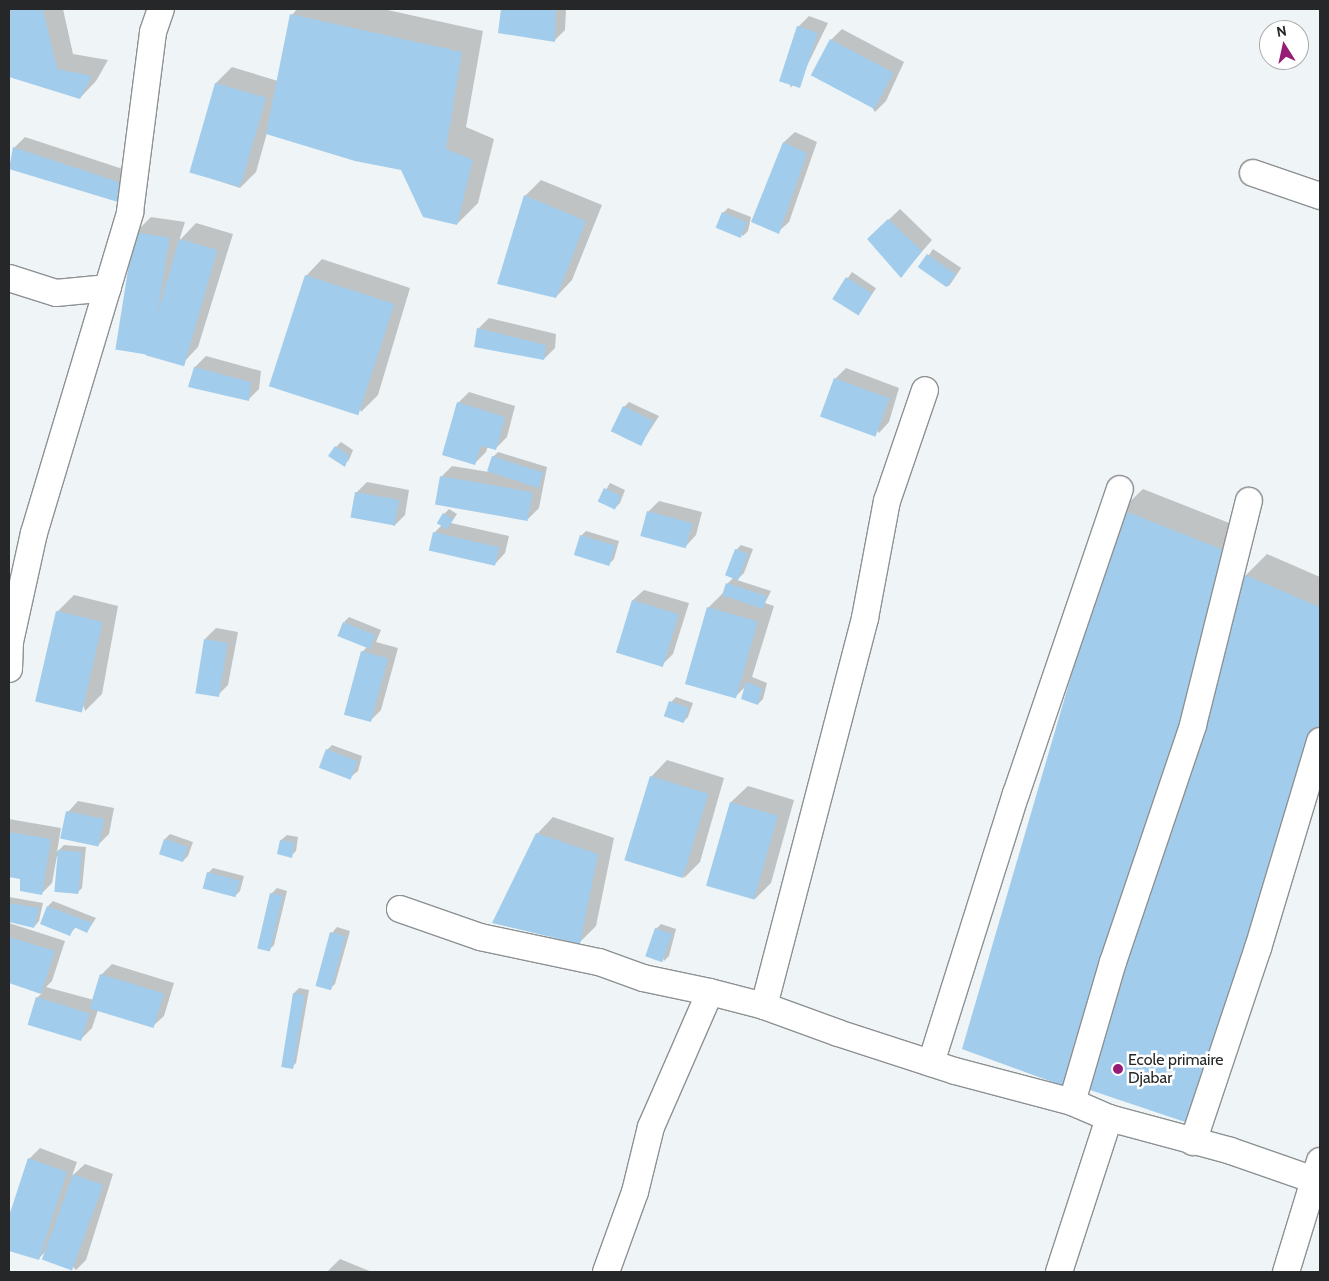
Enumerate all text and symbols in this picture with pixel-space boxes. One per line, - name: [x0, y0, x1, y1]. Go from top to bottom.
- north arrow: [1259, 20, 1309, 70]
- text: N: [1275, 21, 1288, 41]
- place label: Ecole primaire Djabar: [1128, 1050, 1224, 1088]
- marker: Ecole primaire Djabar: [1112, 1063, 1124, 1075]

